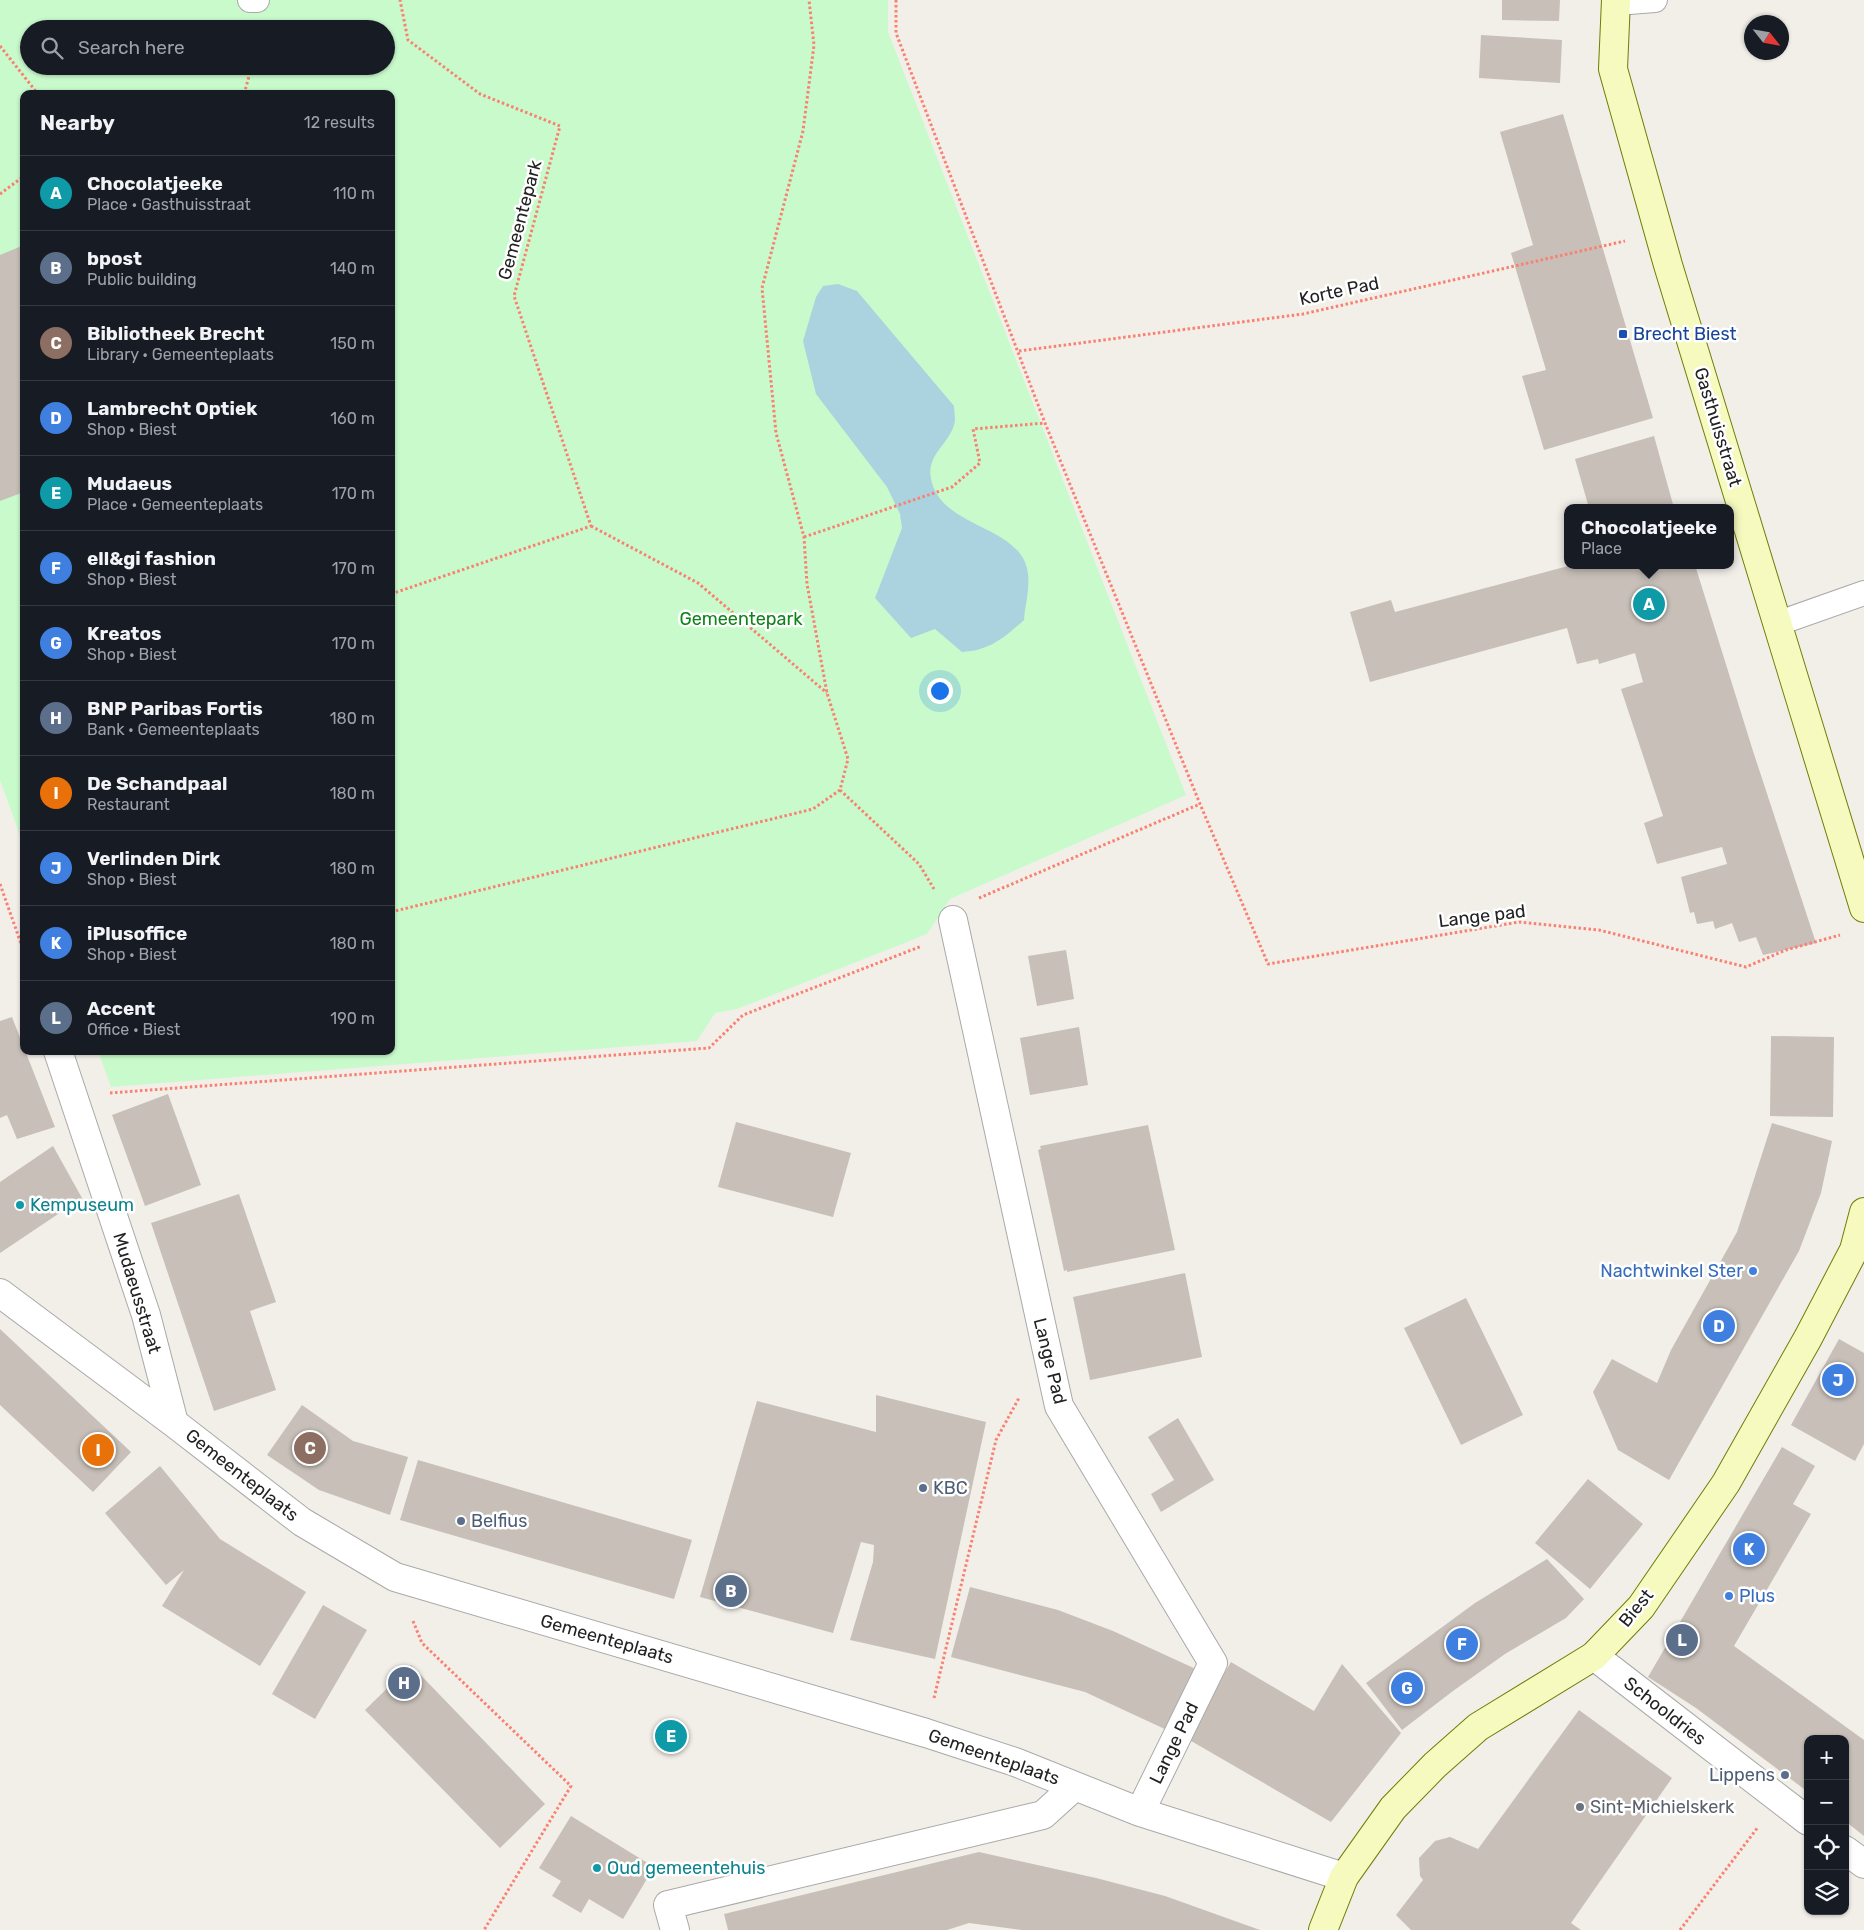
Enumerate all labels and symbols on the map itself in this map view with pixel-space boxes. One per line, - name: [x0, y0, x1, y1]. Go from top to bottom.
- north arrow: [1744, 15, 1789, 60]
- street label: Gemeentepark: [493, 157, 547, 282]
- street label: Korte Pad: [1297, 272, 1381, 310]
- place label: Brecht Biest: [1633, 323, 1737, 345]
- marker: Brecht Biest: [1617, 328, 1629, 340]
- street label: Gasthuisstraat: [1689, 365, 1747, 489]
- pin: A: [1633, 585, 1665, 623]
- park label: Gemeentepark: [679, 608, 803, 630]
- your location: [927, 678, 953, 704]
- street label: Lange pad: [1437, 900, 1527, 932]
- place label: Kempuseum: [30, 1194, 134, 1216]
- marker: Kempuseum: [14, 1199, 26, 1211]
- street label: Mudaeusstraat: [108, 1230, 166, 1356]
- place label: Nachtwinkel Ster: [1600, 1260, 1743, 1282]
- marker: Nachtwinkel Ster: [1747, 1265, 1759, 1277]
- pin: D: [1703, 1307, 1735, 1345]
- street label: Lange Pad: [1029, 1316, 1071, 1406]
- pin: J: [1822, 1361, 1854, 1399]
- street label: Gemeenteplaats: [181, 1424, 303, 1526]
- pin: C: [294, 1429, 326, 1467]
- pin: I: [82, 1431, 114, 1469]
- place label: KBC: [933, 1477, 968, 1499]
- marker: KBC: [917, 1482, 929, 1494]
- place label: Belfius: [471, 1510, 527, 1532]
- marker: Belfius: [455, 1515, 467, 1527]
- pin: K: [1733, 1530, 1765, 1568]
- pin: B: [715, 1572, 747, 1610]
- street label: Biest: [1614, 1584, 1658, 1632]
- place label: Plus: [1739, 1585, 1775, 1607]
- marker: Plus: [1723, 1590, 1735, 1602]
- street label: Gemeenteplaats: [538, 1609, 676, 1669]
- pin: L: [1666, 1621, 1698, 1659]
- pin: F: [1446, 1625, 1478, 1663]
- pin: H: [388, 1664, 420, 1702]
- pin: G: [1391, 1669, 1423, 1707]
- street label: Schooldries: [1619, 1672, 1711, 1750]
- street label: Lange Pad: [1145, 1699, 1203, 1787]
- pin: E: [655, 1717, 687, 1755]
- street label: Gemeenteplaats: [925, 1724, 1063, 1790]
- place label: Lippens: [1709, 1764, 1775, 1786]
- marker: Lippens: [1779, 1769, 1791, 1781]
- place label: Sint-Michielskerk: [1590, 1796, 1735, 1818]
- marker: Sint-Michielskerk: [1574, 1801, 1586, 1813]
- place label: Oud gemeentehuis: [607, 1857, 765, 1879]
- marker: Oud gemeentehuis: [591, 1862, 603, 1874]

